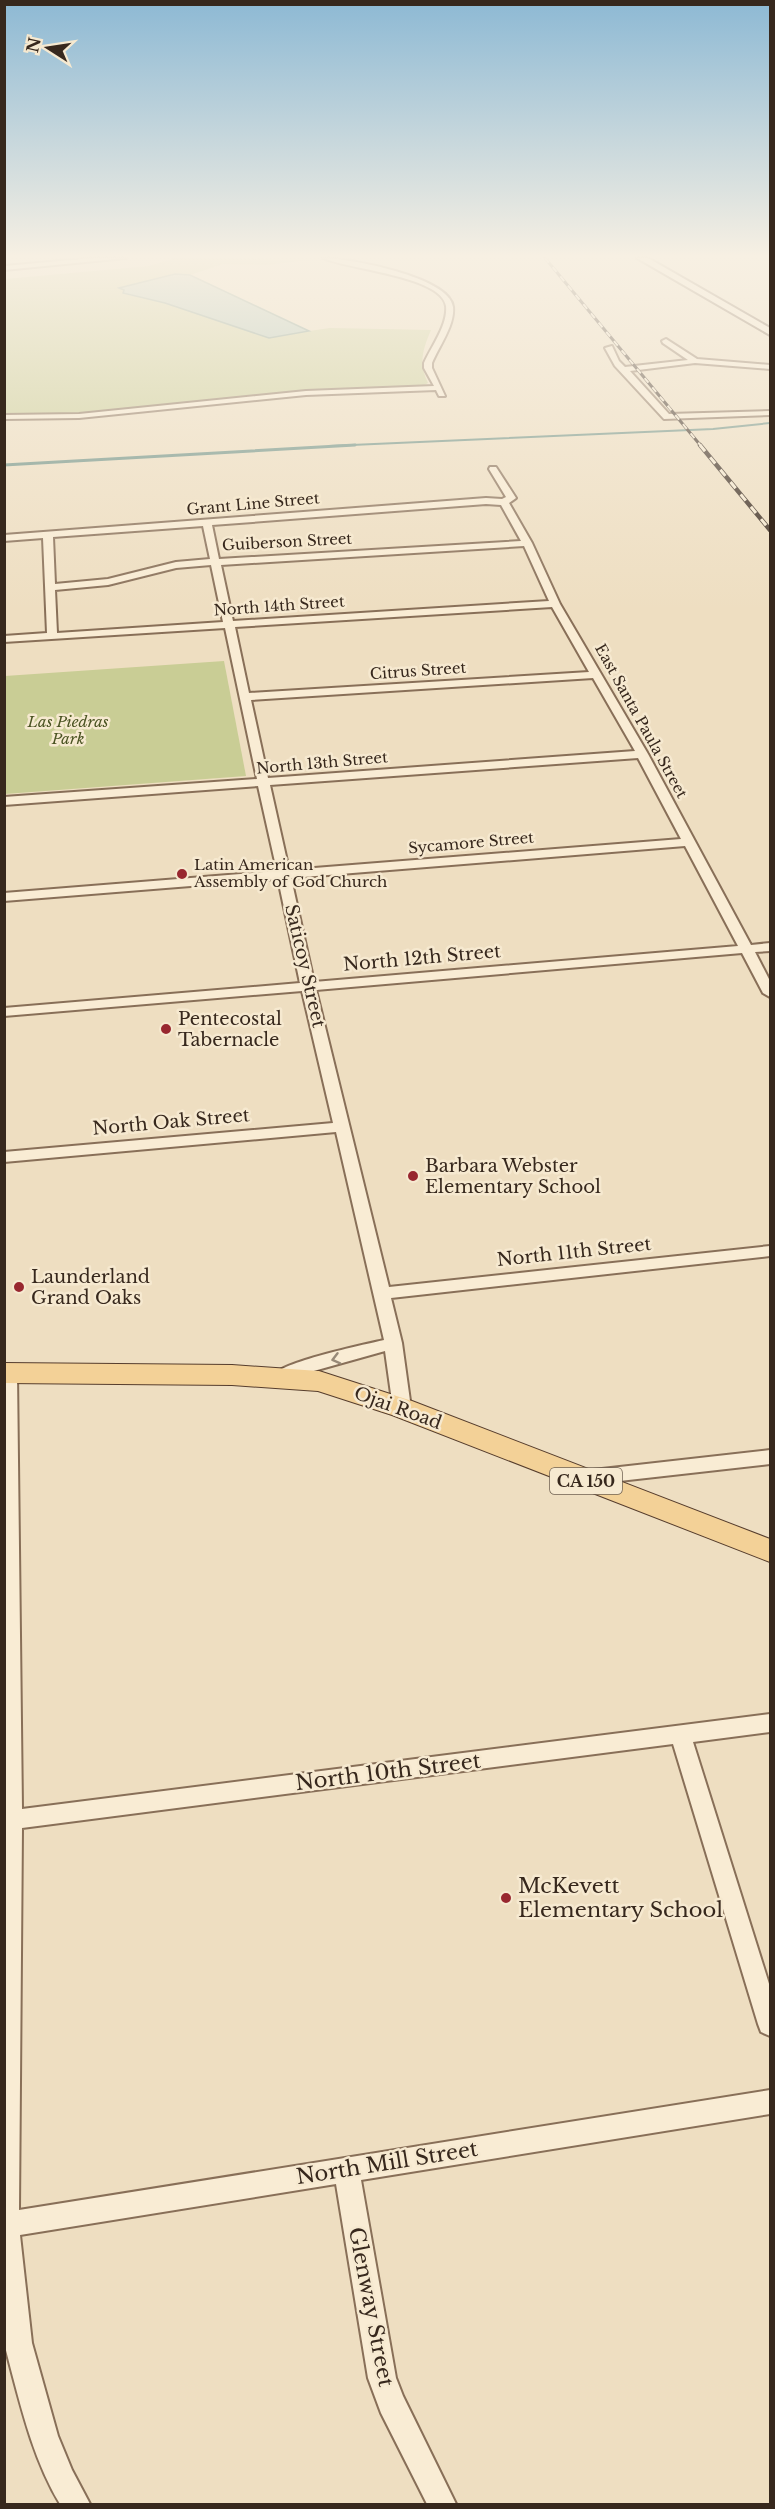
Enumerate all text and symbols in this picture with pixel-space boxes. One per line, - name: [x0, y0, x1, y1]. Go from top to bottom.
- north arrow: [18, 18, 78, 78]
- text: N: [22, 35, 45, 54]
- street label: Grant Line Street: [186, 488, 320, 519]
- street label: Guiberson Street: [221, 529, 353, 554]
- street label: North 14th Street: [213, 591, 345, 620]
- street label: East Santa Paula Street: [591, 640, 692, 801]
- street label: Citrus Street: [369, 658, 467, 683]
- park label: Las Piedras Park: [27, 712, 109, 748]
- street label: North 13th Street: [256, 747, 389, 778]
- street label: Sycamore Street: [407, 828, 535, 857]
- place label: Latin American Assembly of God Church: [193, 855, 387, 891]
- marker: Latin American Assembly of God Church: [175, 867, 189, 881]
- street label: Saticoy Street: [280, 902, 330, 1030]
- street label: North 12th Street: [342, 940, 502, 976]
- place label: Pentecostal Tabernacle: [178, 1008, 282, 1051]
- marker: Pentecostal Tabernacle: [159, 1022, 173, 1036]
- street label: North Oak Street: [92, 1104, 251, 1140]
- place label: Barbara Webster Elementary School: [425, 1155, 601, 1198]
- marker: Barbara Webster Elementary School: [406, 1169, 420, 1183]
- street label: North 11th Street: [496, 1233, 652, 1271]
- place label: Launderland Grand Oaks: [31, 1266, 150, 1309]
- marker: Launderland Grand Oaks: [12, 1280, 26, 1294]
- one-way arrow: [331, 1351, 341, 1364]
- street label: Ojai Road: [351, 1382, 445, 1434]
- road number: CA 150: [550, 1468, 622, 1494]
- street label: North 10th Street: [294, 1748, 482, 1796]
- place label: McKevett Elementary School: [518, 1873, 723, 1923]
- marker: McKevett Elementary School: [499, 1891, 513, 1905]
- street label: North Mill Street: [294, 2136, 480, 2190]
- street label: Glenway Street: [343, 2225, 399, 2389]

